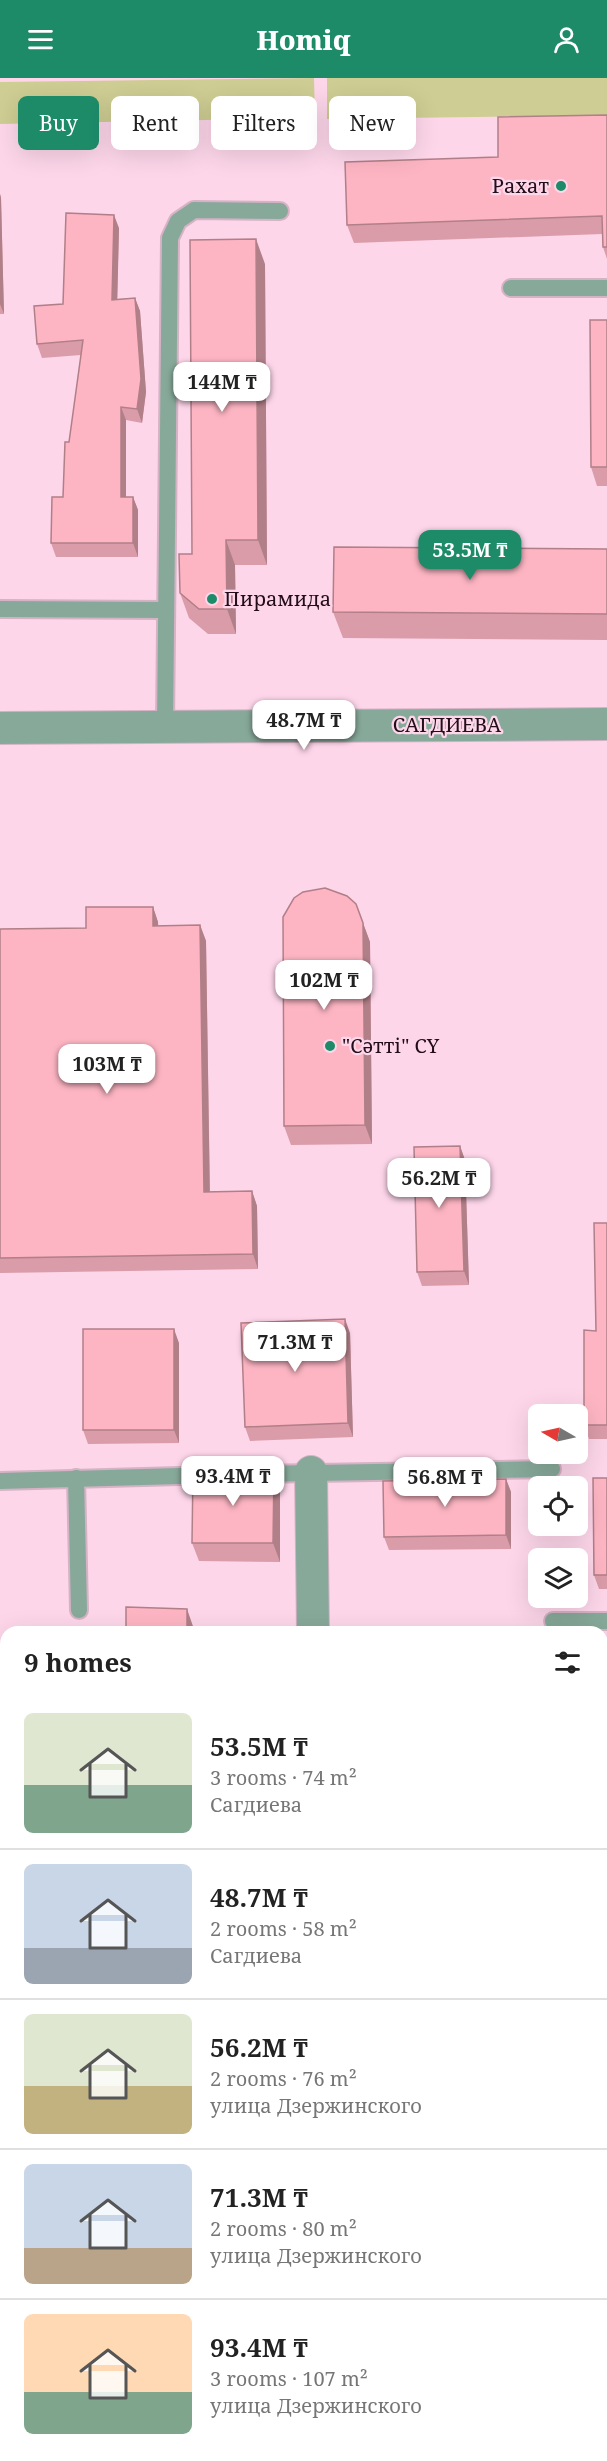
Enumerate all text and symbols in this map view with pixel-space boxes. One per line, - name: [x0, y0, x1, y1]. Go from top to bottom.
- text: Homiq: [256, 21, 351, 58]
- icon: menu: [24, 23, 57, 56]
- icon: person: [550, 23, 583, 56]
- chip: Buy: [18, 96, 99, 150]
- chip: Rent: [111, 96, 199, 150]
- chip: Filters: [211, 96, 317, 150]
- chip: New: [329, 96, 416, 150]
- place label: Рахат: [492, 172, 549, 199]
- marker: Рахат: [554, 179, 568, 193]
- pin: 144M ₸: [173, 362, 271, 413]
- text: 144M ₸: [187, 368, 257, 395]
- pin: 53.5M ₸: [415, 530, 525, 581]
- text: 53.5M ₸: [432, 536, 508, 563]
- place label: Пирамида: [224, 585, 331, 612]
- marker: Пирамида: [205, 592, 219, 606]
- pin: 48.7M ₸: [249, 700, 359, 751]
- text: 48.7M ₸: [266, 706, 342, 733]
- street label: САГДИЕВА: [393, 711, 502, 738]
- pin: 102M ₸: [275, 960, 373, 1011]
- text: 102M ₸: [289, 966, 359, 993]
- place label: "Сәтті" СY: [342, 1032, 440, 1059]
- marker: "Сәтті" СY: [323, 1039, 337, 1053]
- pin: 103M ₸: [58, 1044, 156, 1095]
- text: 103M ₸: [72, 1050, 142, 1077]
- pin: 56.2M ₸: [384, 1158, 494, 1209]
- text: 56.2M ₸: [401, 1164, 477, 1191]
- pin: 71.3M ₸: [240, 1322, 350, 1373]
- text: 71.3M ₸: [257, 1328, 333, 1355]
- north arrow: [528, 1404, 588, 1464]
- map controls: [528, 1404, 588, 1608]
- pin: 93.4M ₸: [178, 1456, 288, 1507]
- pin: 56.8M ₸: [390, 1457, 500, 1508]
- text: 93.4M ₸: [195, 1462, 271, 1489]
- text: 56.8M ₸: [407, 1463, 483, 1490]
- button: locate: [528, 1476, 588, 1536]
- button: layers: [528, 1548, 588, 1608]
- text: 9 homes: [24, 1644, 132, 1680]
- icon: filters: [551, 1646, 584, 1679]
- text: 53.5M ₸: [210, 1728, 308, 1764]
- icon: home: [72, 1737, 144, 1809]
- text: 3 rooms · 74 m²: [210, 1764, 357, 1791]
- text: Сагдиева: [210, 1791, 302, 1818]
- text: 48.7M ₸: [210, 1879, 308, 1915]
- icon: home: [72, 1888, 144, 1960]
- text: 2 rooms · 58 m²: [210, 1915, 357, 1942]
- text: Сагдиева: [210, 1942, 302, 1969]
- text: 56.2M ₸: [210, 2029, 308, 2065]
- icon: home: [72, 2038, 144, 2110]
- text: 2 rooms · 76 m²: [210, 2065, 357, 2092]
- text: улица Дзержинского: [210, 2092, 422, 2119]
- text: 71.3M ₸: [210, 2179, 308, 2215]
- icon: home: [72, 2188, 144, 2260]
- text: 2 rooms · 80 m²: [210, 2215, 357, 2242]
- text: улица Дзержинского: [210, 2242, 422, 2269]
- text: 93.4M ₸: [210, 2329, 308, 2365]
- icon: home: [72, 2338, 144, 2410]
- text: 3 rooms · 107 m²: [210, 2365, 368, 2392]
- text: улица Дзержинского: [210, 2392, 422, 2419]

